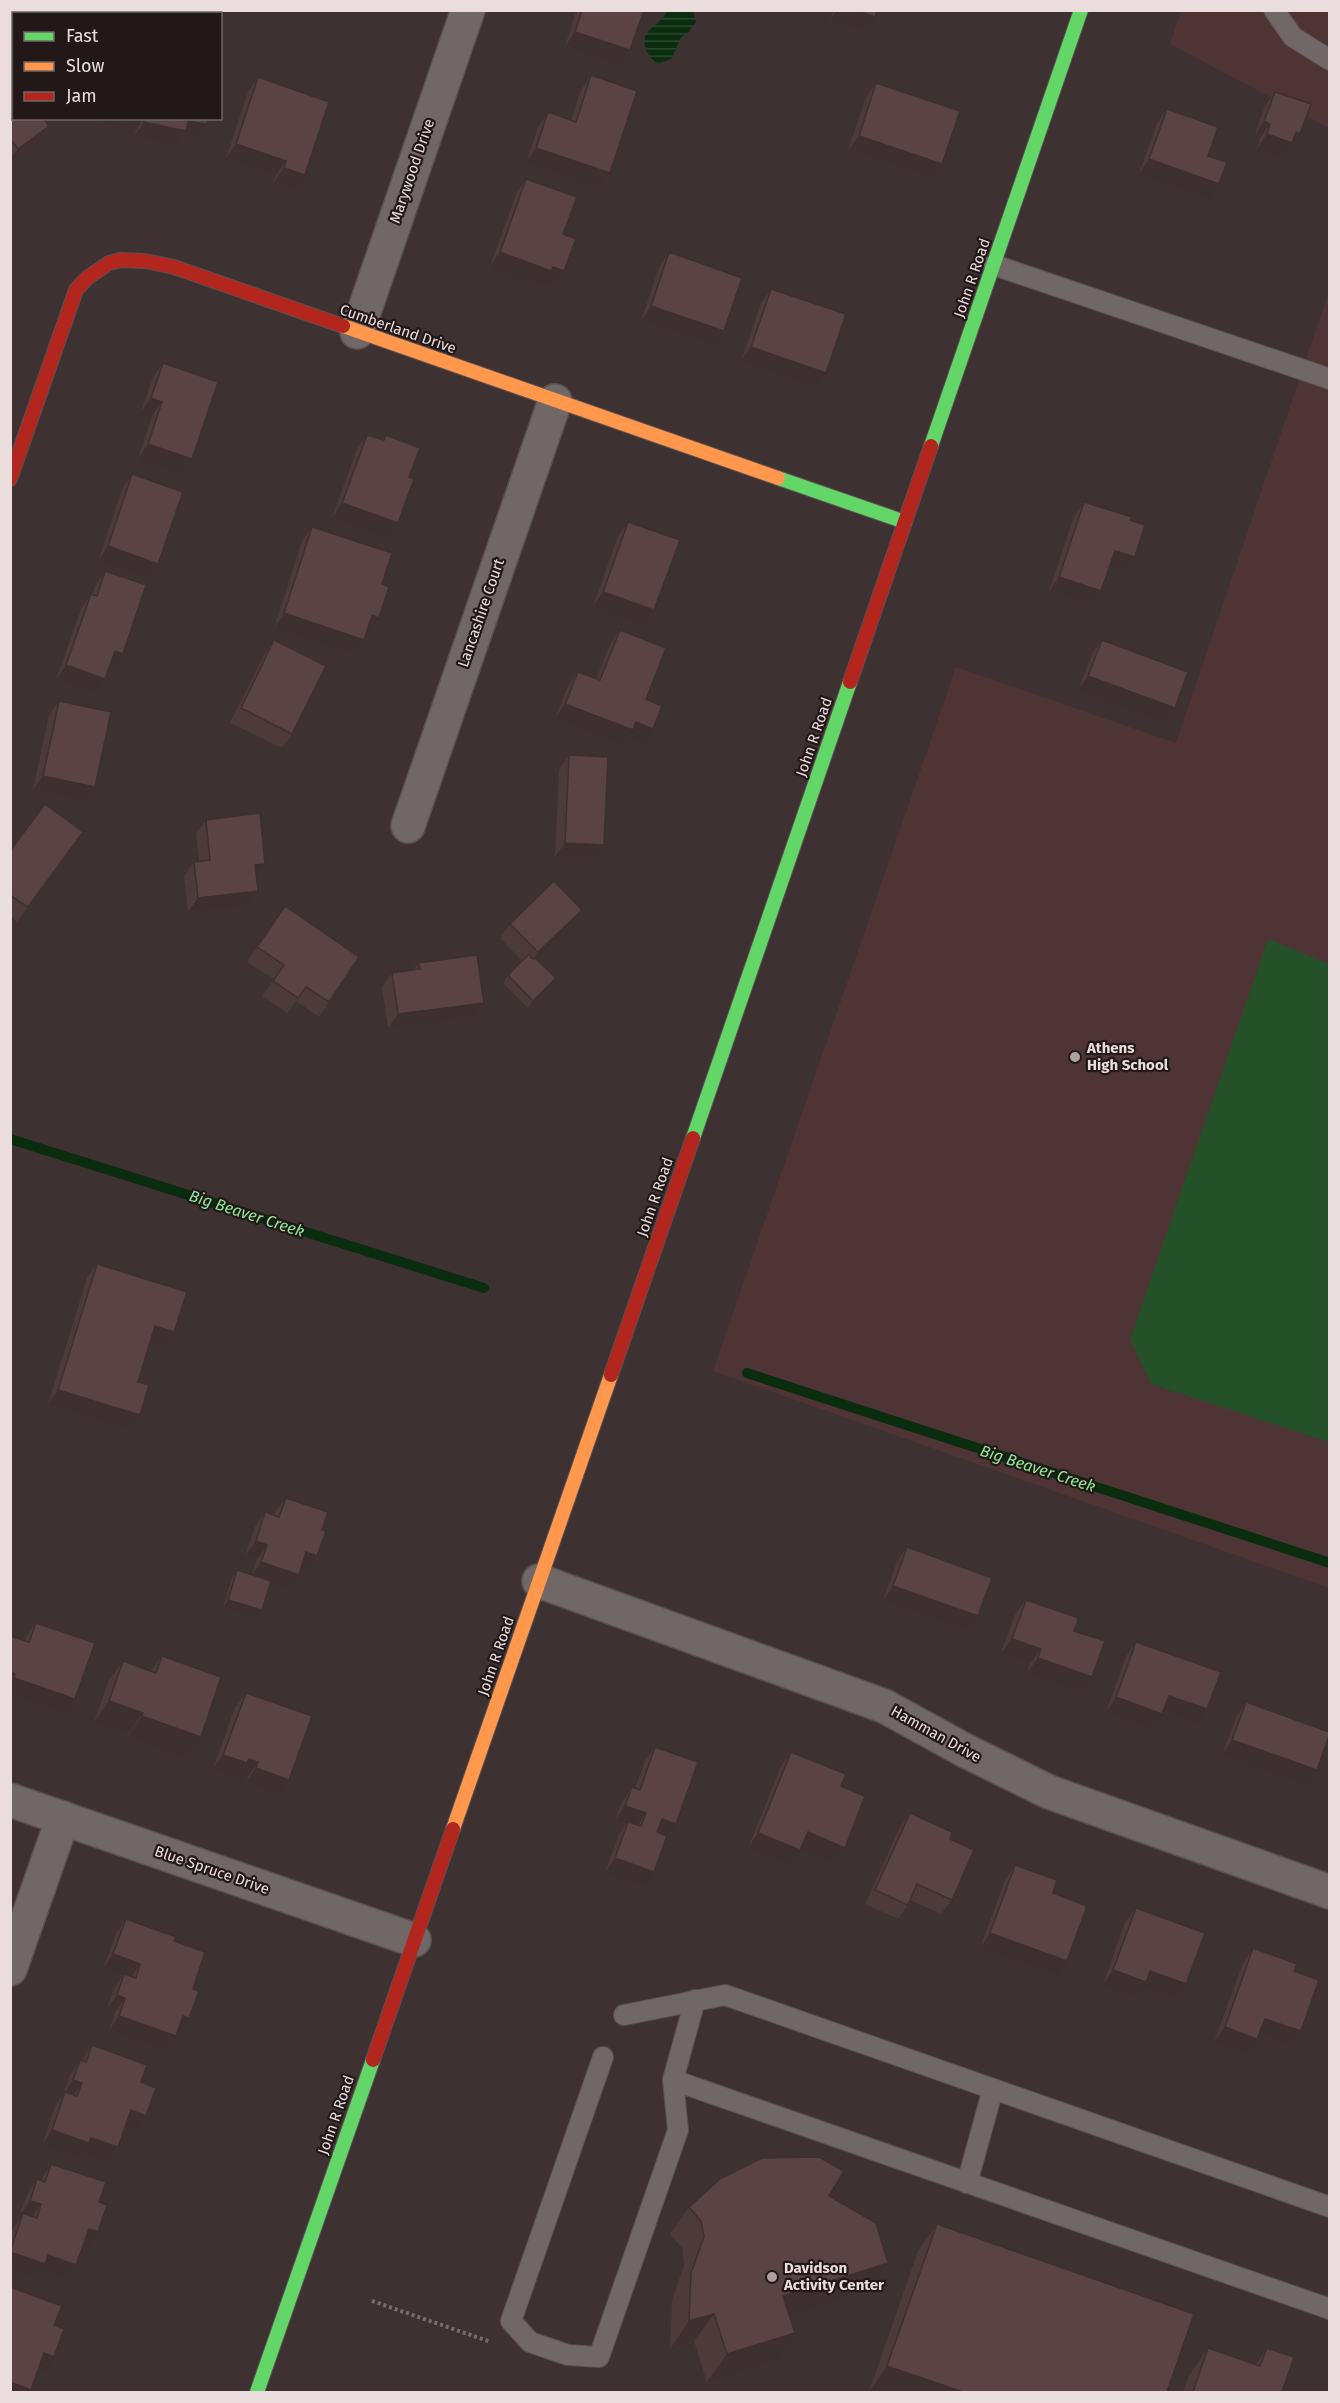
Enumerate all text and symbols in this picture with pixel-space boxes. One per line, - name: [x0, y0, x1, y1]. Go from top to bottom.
- legend: [12, 12, 222, 120]
- text: Fast: [66, 25, 99, 47]
- text: Slow: [66, 55, 105, 77]
- text: Jam: [66, 85, 97, 107]
- street label: Marywood Drive: [386, 116, 438, 226]
- street label: John R Road: [950, 236, 994, 320]
- street label: Cumberland Drive: [337, 301, 459, 357]
- street label: Lancashire Court: [454, 556, 508, 670]
- street label: John R Road: [792, 695, 836, 779]
- place label: Athens High School: [1086, 1039, 1169, 1074]
- marker: Athens High School: [1068, 1050, 1082, 1064]
- street label: John R Road: [633, 1155, 677, 1239]
- water label: Big Beaver Creek: [187, 1186, 307, 1241]
- water label: Big Beaver Creek: [978, 1441, 1098, 1496]
- street label: John R Road: [474, 1614, 518, 1698]
- street label: Hamman Drive: [888, 1702, 984, 1766]
- street label: Blue Spruce Drive: [152, 1842, 272, 1898]
- street label: John R Road: [314, 2073, 358, 2157]
- place label: Davidson Activity Center: [783, 2259, 885, 2294]
- marker: Davidson Activity Center: [765, 2270, 779, 2284]

